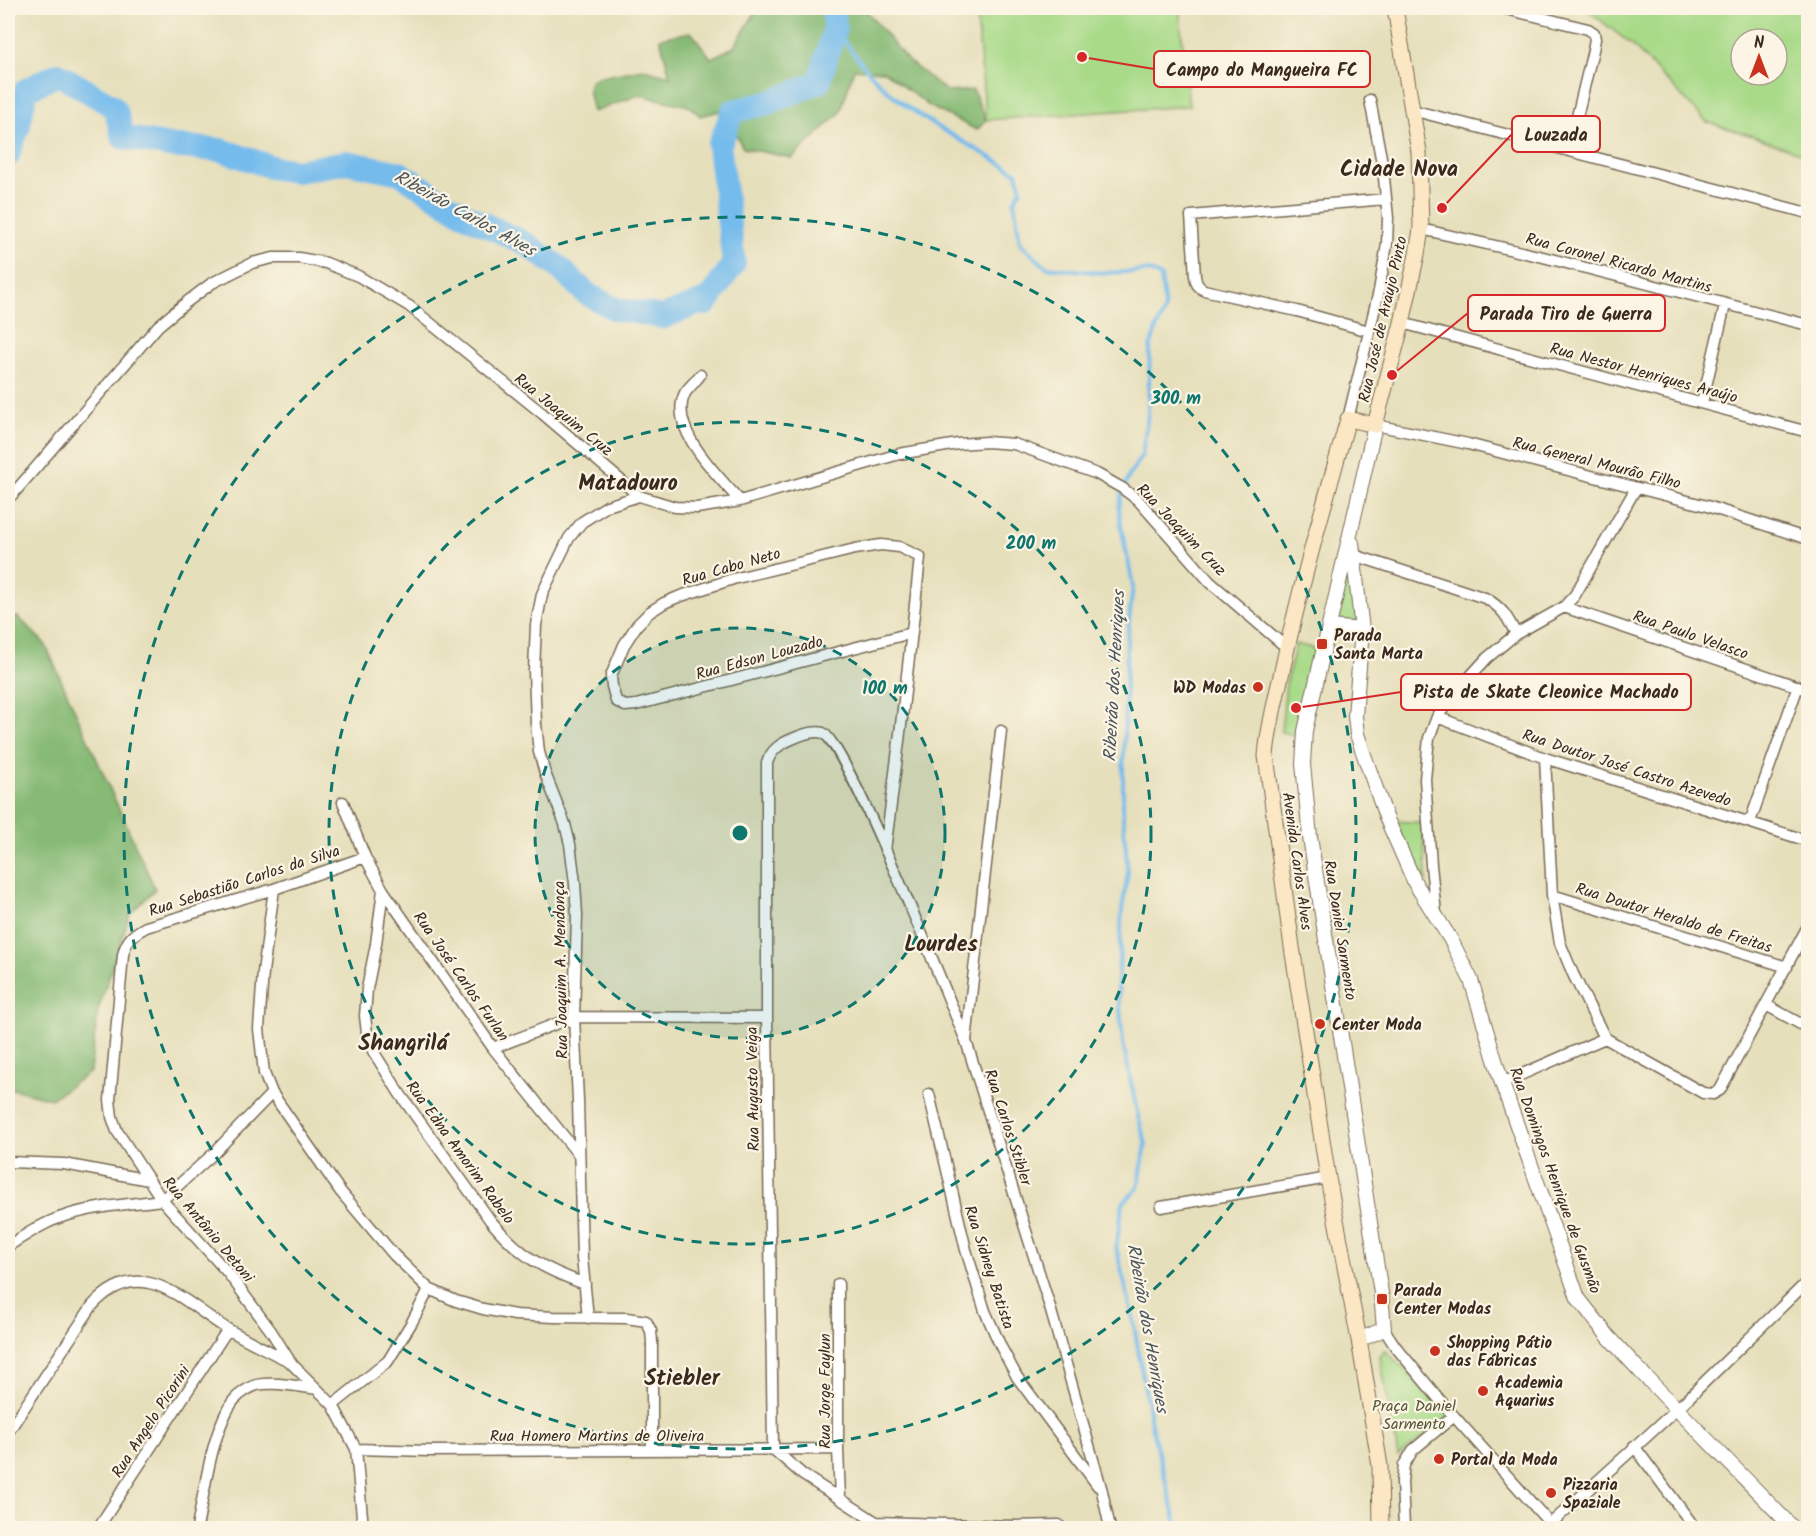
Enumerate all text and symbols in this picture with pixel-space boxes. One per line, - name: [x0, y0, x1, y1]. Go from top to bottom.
- north arrow: [1729, 27, 1789, 87]
- text: N: [1754, 31, 1764, 56]
- callout: Campo do Mangueira FC: [1154, 51, 1370, 87]
- text: Campo do Mangueira FC: [1166, 57, 1358, 86]
- callout: Louzada: [1512, 116, 1600, 152]
- text: Louzada: [1524, 122, 1588, 151]
- district label: Cidade Nova: [1340, 153, 1458, 188]
- water label: Ribeirão Carlos Alves: [388, 163, 542, 266]
- street label: Rua Coronel Ricardo Martins: [1523, 227, 1715, 300]
- street label: Rua José de Araujo Pinto: [1352, 234, 1415, 405]
- callout: Parada Tiro de Guerra: [1468, 295, 1665, 331]
- text: Parada Tiro de Guerra: [1480, 301, 1652, 330]
- street label: Rua Nestor Henriques Araújo: [1547, 336, 1740, 411]
- street label: Rua Joaquim Cruz: [508, 367, 618, 463]
- text: 300 m: [1150, 385, 1201, 414]
- street label: Rua General Mourão Filho: [1510, 430, 1684, 496]
- district label: Matadouro: [578, 467, 678, 502]
- street label: Rua Joaquim Cruz: [1130, 478, 1232, 582]
- text: 200 m: [1006, 530, 1057, 559]
- street label: Rua Cabo Neto: [679, 541, 784, 593]
- water label: Ribeirão dos Henriques: [1097, 587, 1135, 762]
- street label: Rua Paulo Velasco: [1629, 604, 1752, 667]
- place label: Parada Santa Marta: [1334, 624, 1423, 667]
- street label: Rua Edson Louzado: [693, 629, 826, 687]
- marker: Parada Santa Marta: [1315, 637, 1329, 651]
- callout: Pista de Skate Cleonice Machado: [1401, 674, 1691, 710]
- text: 100 m: [862, 675, 908, 704]
- place label: WD Modas: [1173, 676, 1247, 701]
- text: Pista de Skate Cleonice Machado: [1413, 679, 1679, 708]
- marker: WD Modas: [1251, 680, 1265, 694]
- street label: Rua Doutor José Castro Azevedo: [1519, 723, 1734, 814]
- street label: Avenida Carlos Alves: [1274, 791, 1319, 932]
- centre of rings: [730, 823, 750, 843]
- street label: Rua Sebastião Carlos da Silva: [146, 839, 343, 924]
- street label: Rua Daniel Sarmento: [1316, 858, 1363, 1002]
- street label: Rua Doutor Heraldo de Freitas: [1572, 877, 1775, 960]
- street label: Rua Joaquim A. Mendonça: [547, 881, 576, 1059]
- street label: Rua José Carlos Furlan: [406, 907, 515, 1047]
- district label: Lourdes: [904, 928, 979, 963]
- place label: Center Moda: [1332, 1013, 1422, 1038]
- marker: Center Moda: [1313, 1017, 1327, 1031]
- street label: Rua Augusto Veiga: [740, 1026, 767, 1152]
- district label: Shangrilá: [358, 1027, 450, 1062]
- street label: Rua Domingos Henrique de Gusmão: [1502, 1064, 1607, 1297]
- street label: Rua Carlos Stibler: [977, 1066, 1039, 1191]
- street label: Rua Edna Amorim Rabelo: [399, 1076, 521, 1230]
- street label: Rua Antônio Detoni: [156, 1171, 261, 1289]
- street label: Rua Sidney Batista: [957, 1202, 1020, 1333]
- water label: Ribeirão dos Henriques: [1117, 1241, 1176, 1417]
- place label: Parada Center Modas: [1394, 1279, 1492, 1322]
- marker: Parada Center Modas: [1375, 1292, 1389, 1306]
- place label: Shopping Pátio das Fábricas: [1447, 1331, 1552, 1374]
- street label: Rua Jorge Faylun: [813, 1333, 838, 1449]
- marker: Shopping Pátio das Fábricas: [1428, 1344, 1442, 1358]
- street label: Rua Angelo Picorini: [105, 1360, 198, 1483]
- district label: Stiebler: [644, 1362, 721, 1397]
- place label: Academia Aquarius: [1495, 1371, 1563, 1414]
- marker: Academia Aquarius: [1476, 1384, 1490, 1398]
- park label: Praça Daniel Sarmento: [1372, 1394, 1456, 1437]
- street label: Rua Homero Martins de Oliveira: [490, 1424, 704, 1449]
- place label: Portal da Moda: [1451, 1448, 1558, 1473]
- marker: Portal da Moda: [1432, 1452, 1446, 1466]
- place label: Pizzaria Spaziale: [1563, 1473, 1621, 1516]
- marker: Pizzaria Spaziale: [1544, 1486, 1558, 1500]

